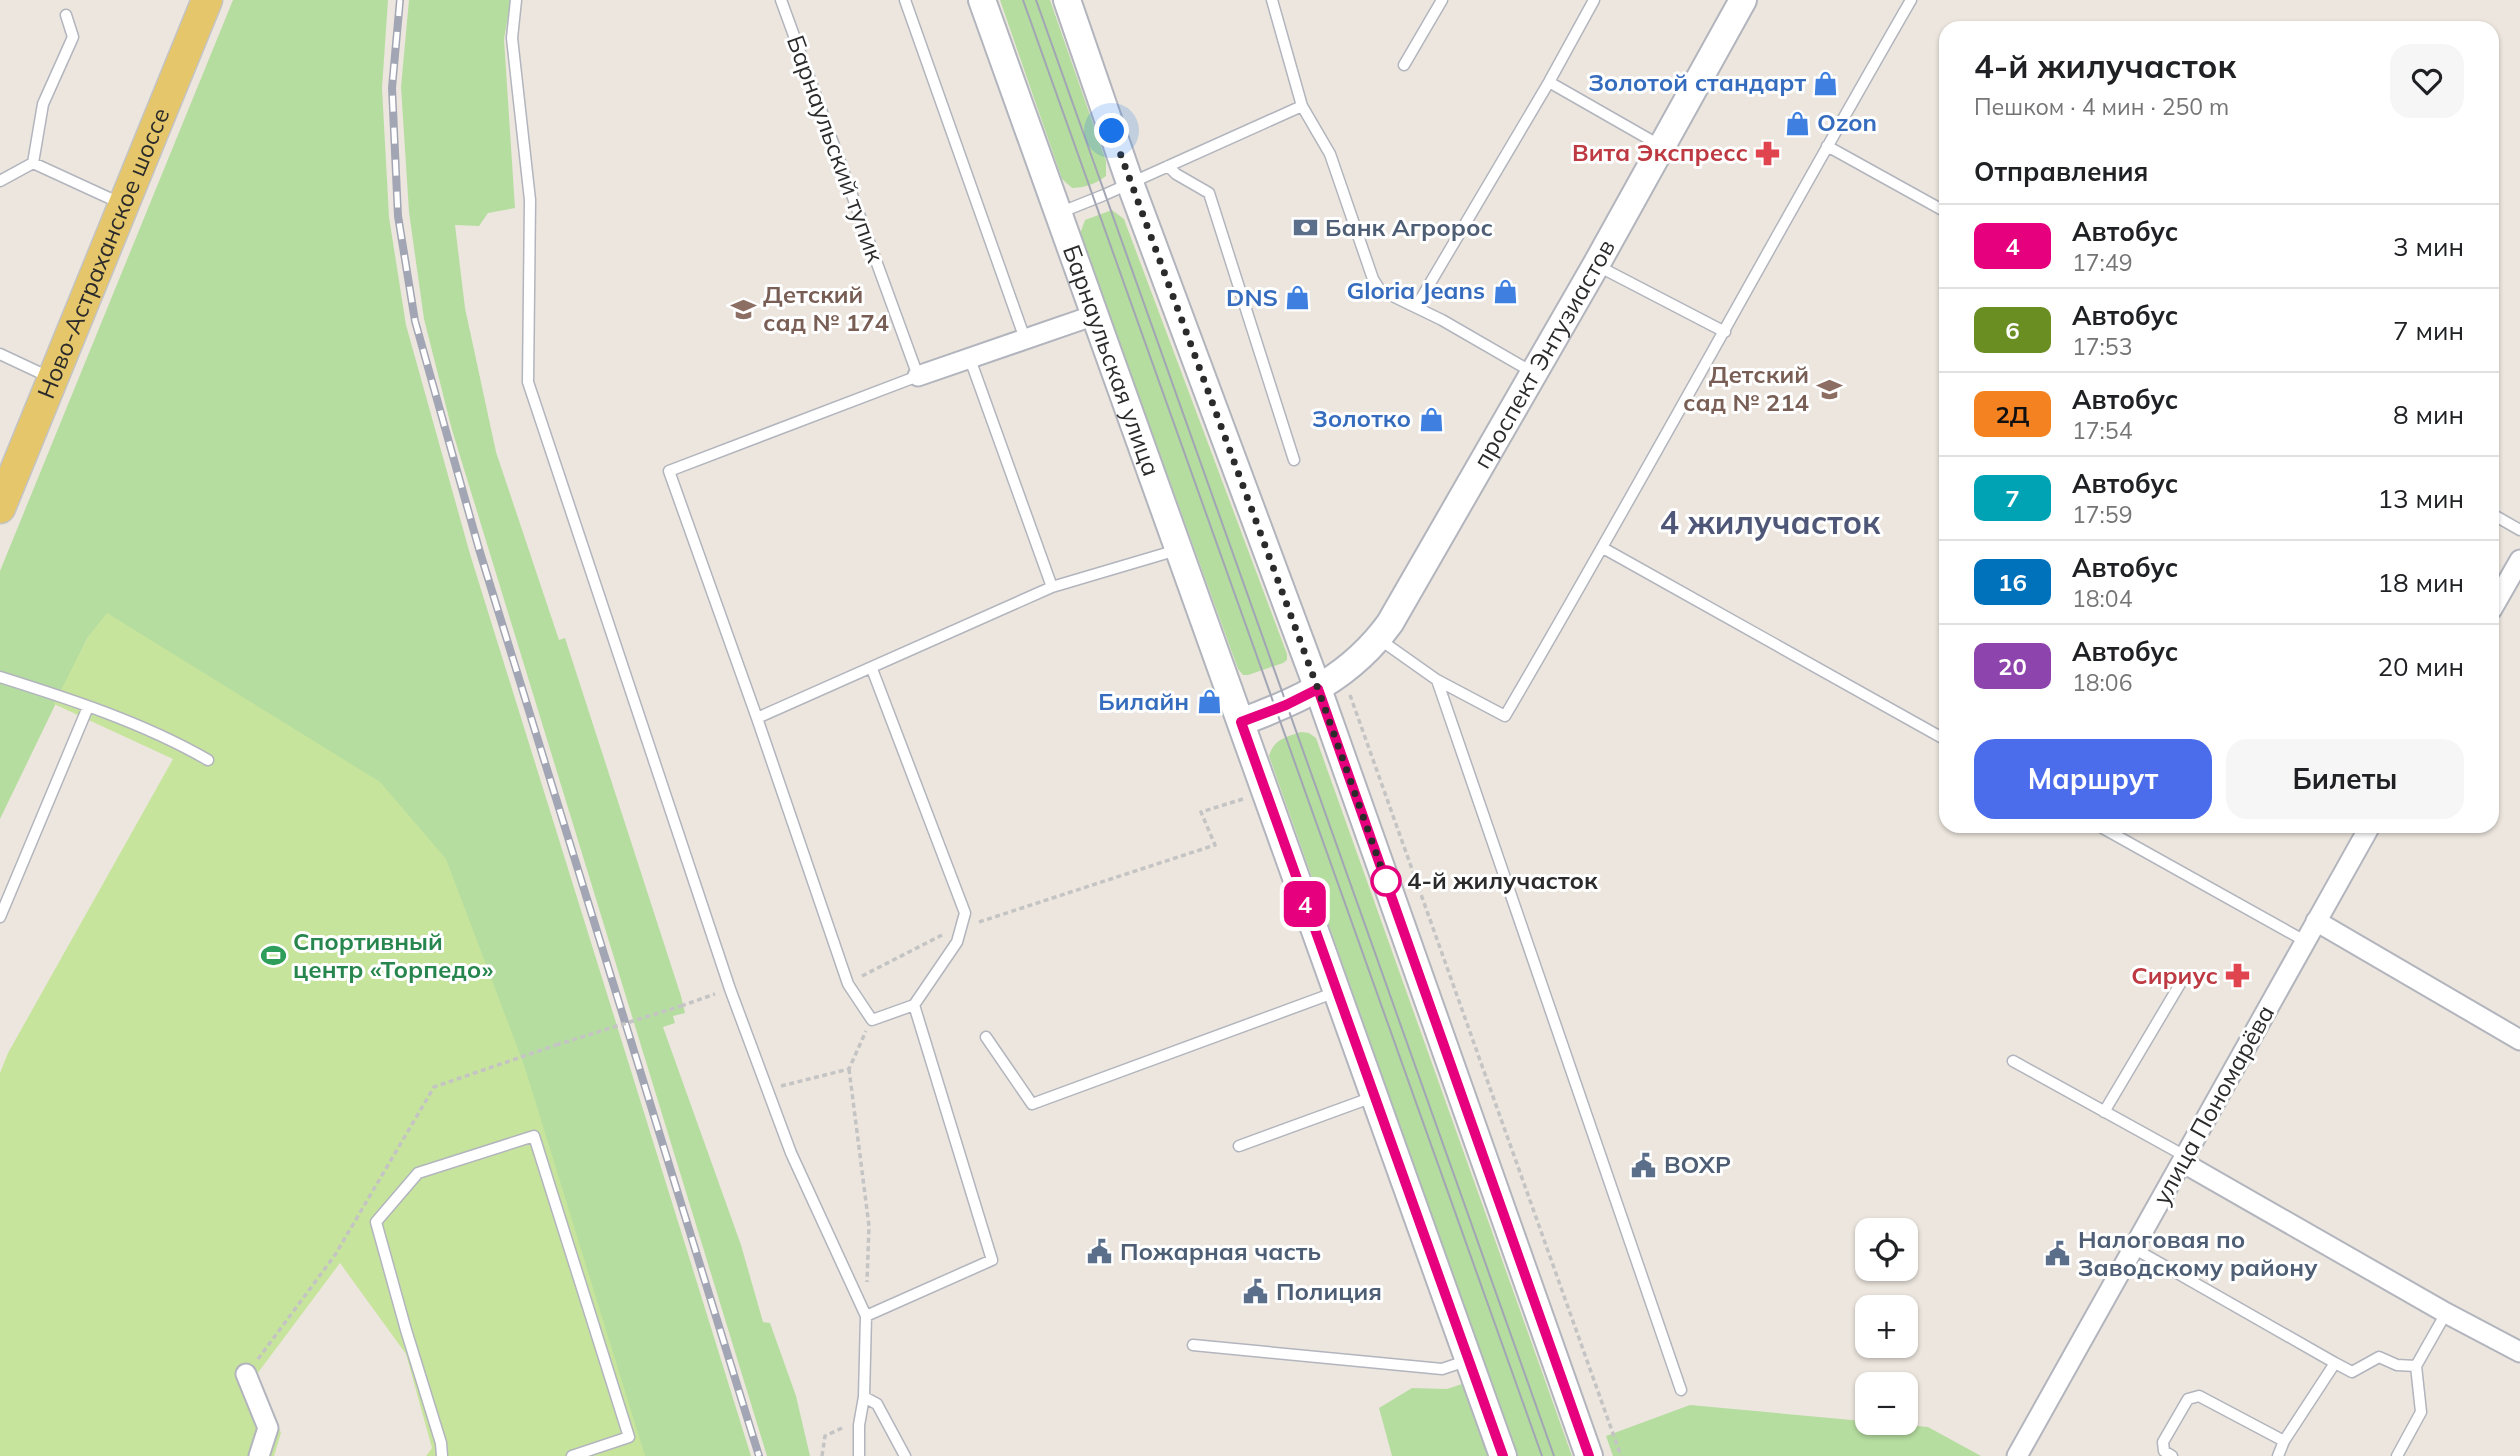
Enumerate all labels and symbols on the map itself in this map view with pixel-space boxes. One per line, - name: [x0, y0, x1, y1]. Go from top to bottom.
- street label: Барнаульский тупик: [781, 31, 891, 266]
- place label: Золотой стандарт: [1588, 67, 1806, 97]
- shop icon: Золотой стандарт: [1812, 69, 1840, 97]
- street label: Ново-Астраханское шоссе: [30, 103, 176, 403]
- place label: Ozon: [1817, 107, 1877, 137]
- shop icon: Ozon: [1783, 109, 1811, 137]
- your location: [1094, 113, 1129, 148]
- place label: Вита Экспресс: [1572, 137, 1748, 167]
- pharmacy icon: Вита Экспресс: [1754, 139, 1782, 167]
- place label: Банк Агророс: [1325, 212, 1493, 242]
- bank icon: Банк Агророс: [1291, 214, 1319, 242]
- street label: проспект Энтузиастов: [1466, 234, 1621, 473]
- street label: Барнаульская улица: [1057, 241, 1167, 480]
- place label: Gloria Jeans: [1346, 275, 1485, 305]
- shop icon: Gloria Jeans: [1491, 277, 1519, 305]
- place label: Детский сад № 174: [763, 279, 889, 337]
- place label: DNS: [1226, 282, 1278, 312]
- shop icon: DNS: [1284, 284, 1312, 312]
- school or university icon: Детский сад № 174: [729, 295, 757, 323]
- place label: Детский сад № 214: [1683, 359, 1809, 417]
- school or university icon: Детский сад № 214: [1815, 375, 1843, 403]
- place label: Золотко: [1312, 403, 1411, 433]
- shop icon: Золотко: [1417, 405, 1445, 433]
- district label: 4 жилучасток: [1660, 502, 1881, 542]
- place label: Билайн: [1098, 686, 1189, 716]
- shop icon: Билайн: [1195, 688, 1223, 716]
- place label: 4-й жилучасток: [1407, 865, 1598, 895]
- marker: 4-й жилучасток: [1371, 866, 1401, 896]
- line badge: 4: [1282, 881, 1328, 927]
- place label: Спортивный центр «Торпедо»: [293, 926, 493, 984]
- sports icon: Спортивный центр «Торпедо»: [259, 942, 287, 970]
- place label: Сириус: [2131, 960, 2218, 990]
- pharmacy icon: Сириус: [2224, 962, 2252, 990]
- street label: улица Пономарёва: [2146, 999, 2280, 1210]
- place label: ВОХР: [1664, 1149, 1731, 1179]
- public building icon: ВОХР: [1630, 1151, 1658, 1179]
- place label: Налоговая по Заводскому району: [2078, 1224, 2318, 1282]
- place label: Пожарная часть: [1120, 1236, 1321, 1266]
- public building icon: Пожарная часть: [1086, 1238, 1114, 1266]
- public building icon: Налоговая по Заводскому району: [2044, 1240, 2072, 1268]
- place label: Полиция: [1276, 1276, 1382, 1306]
- public building icon: Полиция: [1242, 1278, 1270, 1306]

